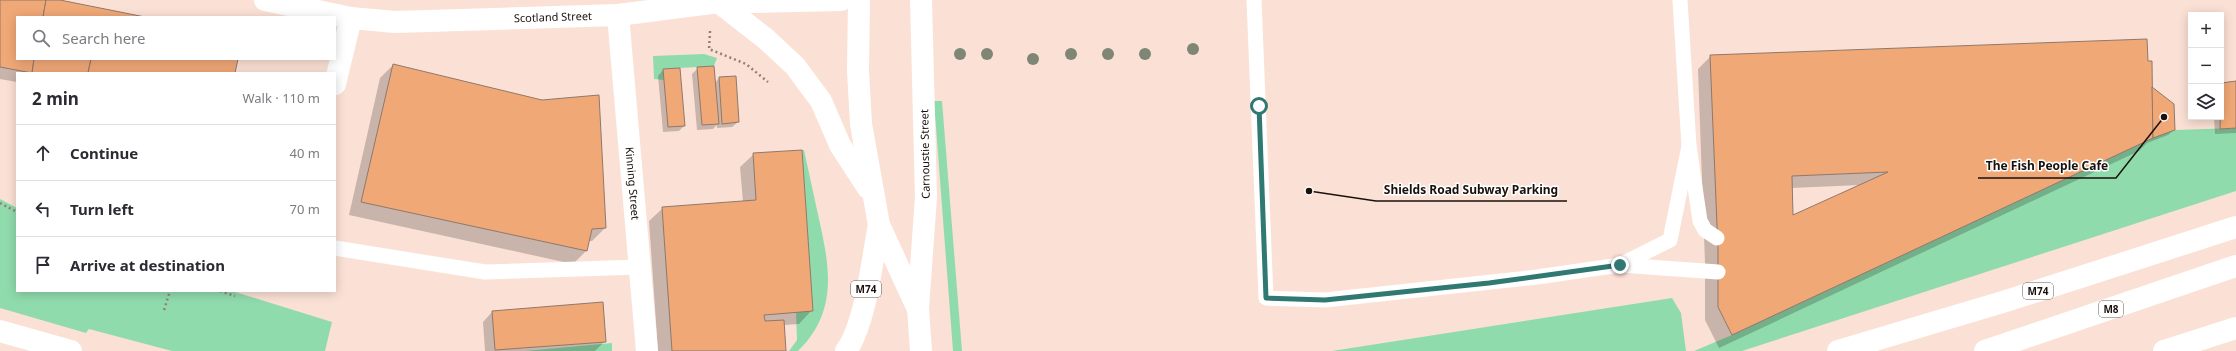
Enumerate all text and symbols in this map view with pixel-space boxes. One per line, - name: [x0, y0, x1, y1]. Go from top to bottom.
- street label: Scotland Street: [514, 8, 592, 25]
- map controls: [2188, 12, 2224, 120]
- button: +: [2188, 12, 2224, 48]
- search box: [16, 16, 336, 60]
- icon: search: [30, 27, 52, 49]
- text: Search here: [62, 28, 145, 48]
- button: −: [2188, 48, 2224, 84]
- button: layers: [2188, 84, 2224, 120]
- text: 2 min: [32, 87, 79, 110]
- text: Walk · 110 m: [242, 89, 320, 107]
- route start: [1250, 97, 1268, 115]
- street label: Carnoustie Street: [916, 109, 933, 199]
- icon: ahead: [32, 142, 54, 164]
- text: Continue: [70, 143, 138, 163]
- text: 40 m: [290, 144, 320, 162]
- street label: Kinning Street: [622, 146, 644, 221]
- callout: The Fish People Cafe: [1978, 154, 2116, 178]
- text: The Fish People Cafe: [1986, 157, 2108, 174]
- callout: Shields Road Subway Parking: [1376, 177, 1567, 201]
- text: Shields Road Subway Parking: [1384, 181, 1558, 198]
- icon: left: [32, 198, 54, 220]
- text: Turn left: [70, 199, 134, 219]
- text: 70 m: [290, 200, 320, 218]
- icon: arrive: [32, 254, 54, 276]
- text: Arrive at destination: [70, 255, 225, 275]
- route end: [1611, 256, 1629, 274]
- road number: M74: [851, 281, 881, 297]
- road number: M74: [2023, 283, 2053, 299]
- road number: M8: [2099, 301, 2123, 317]

